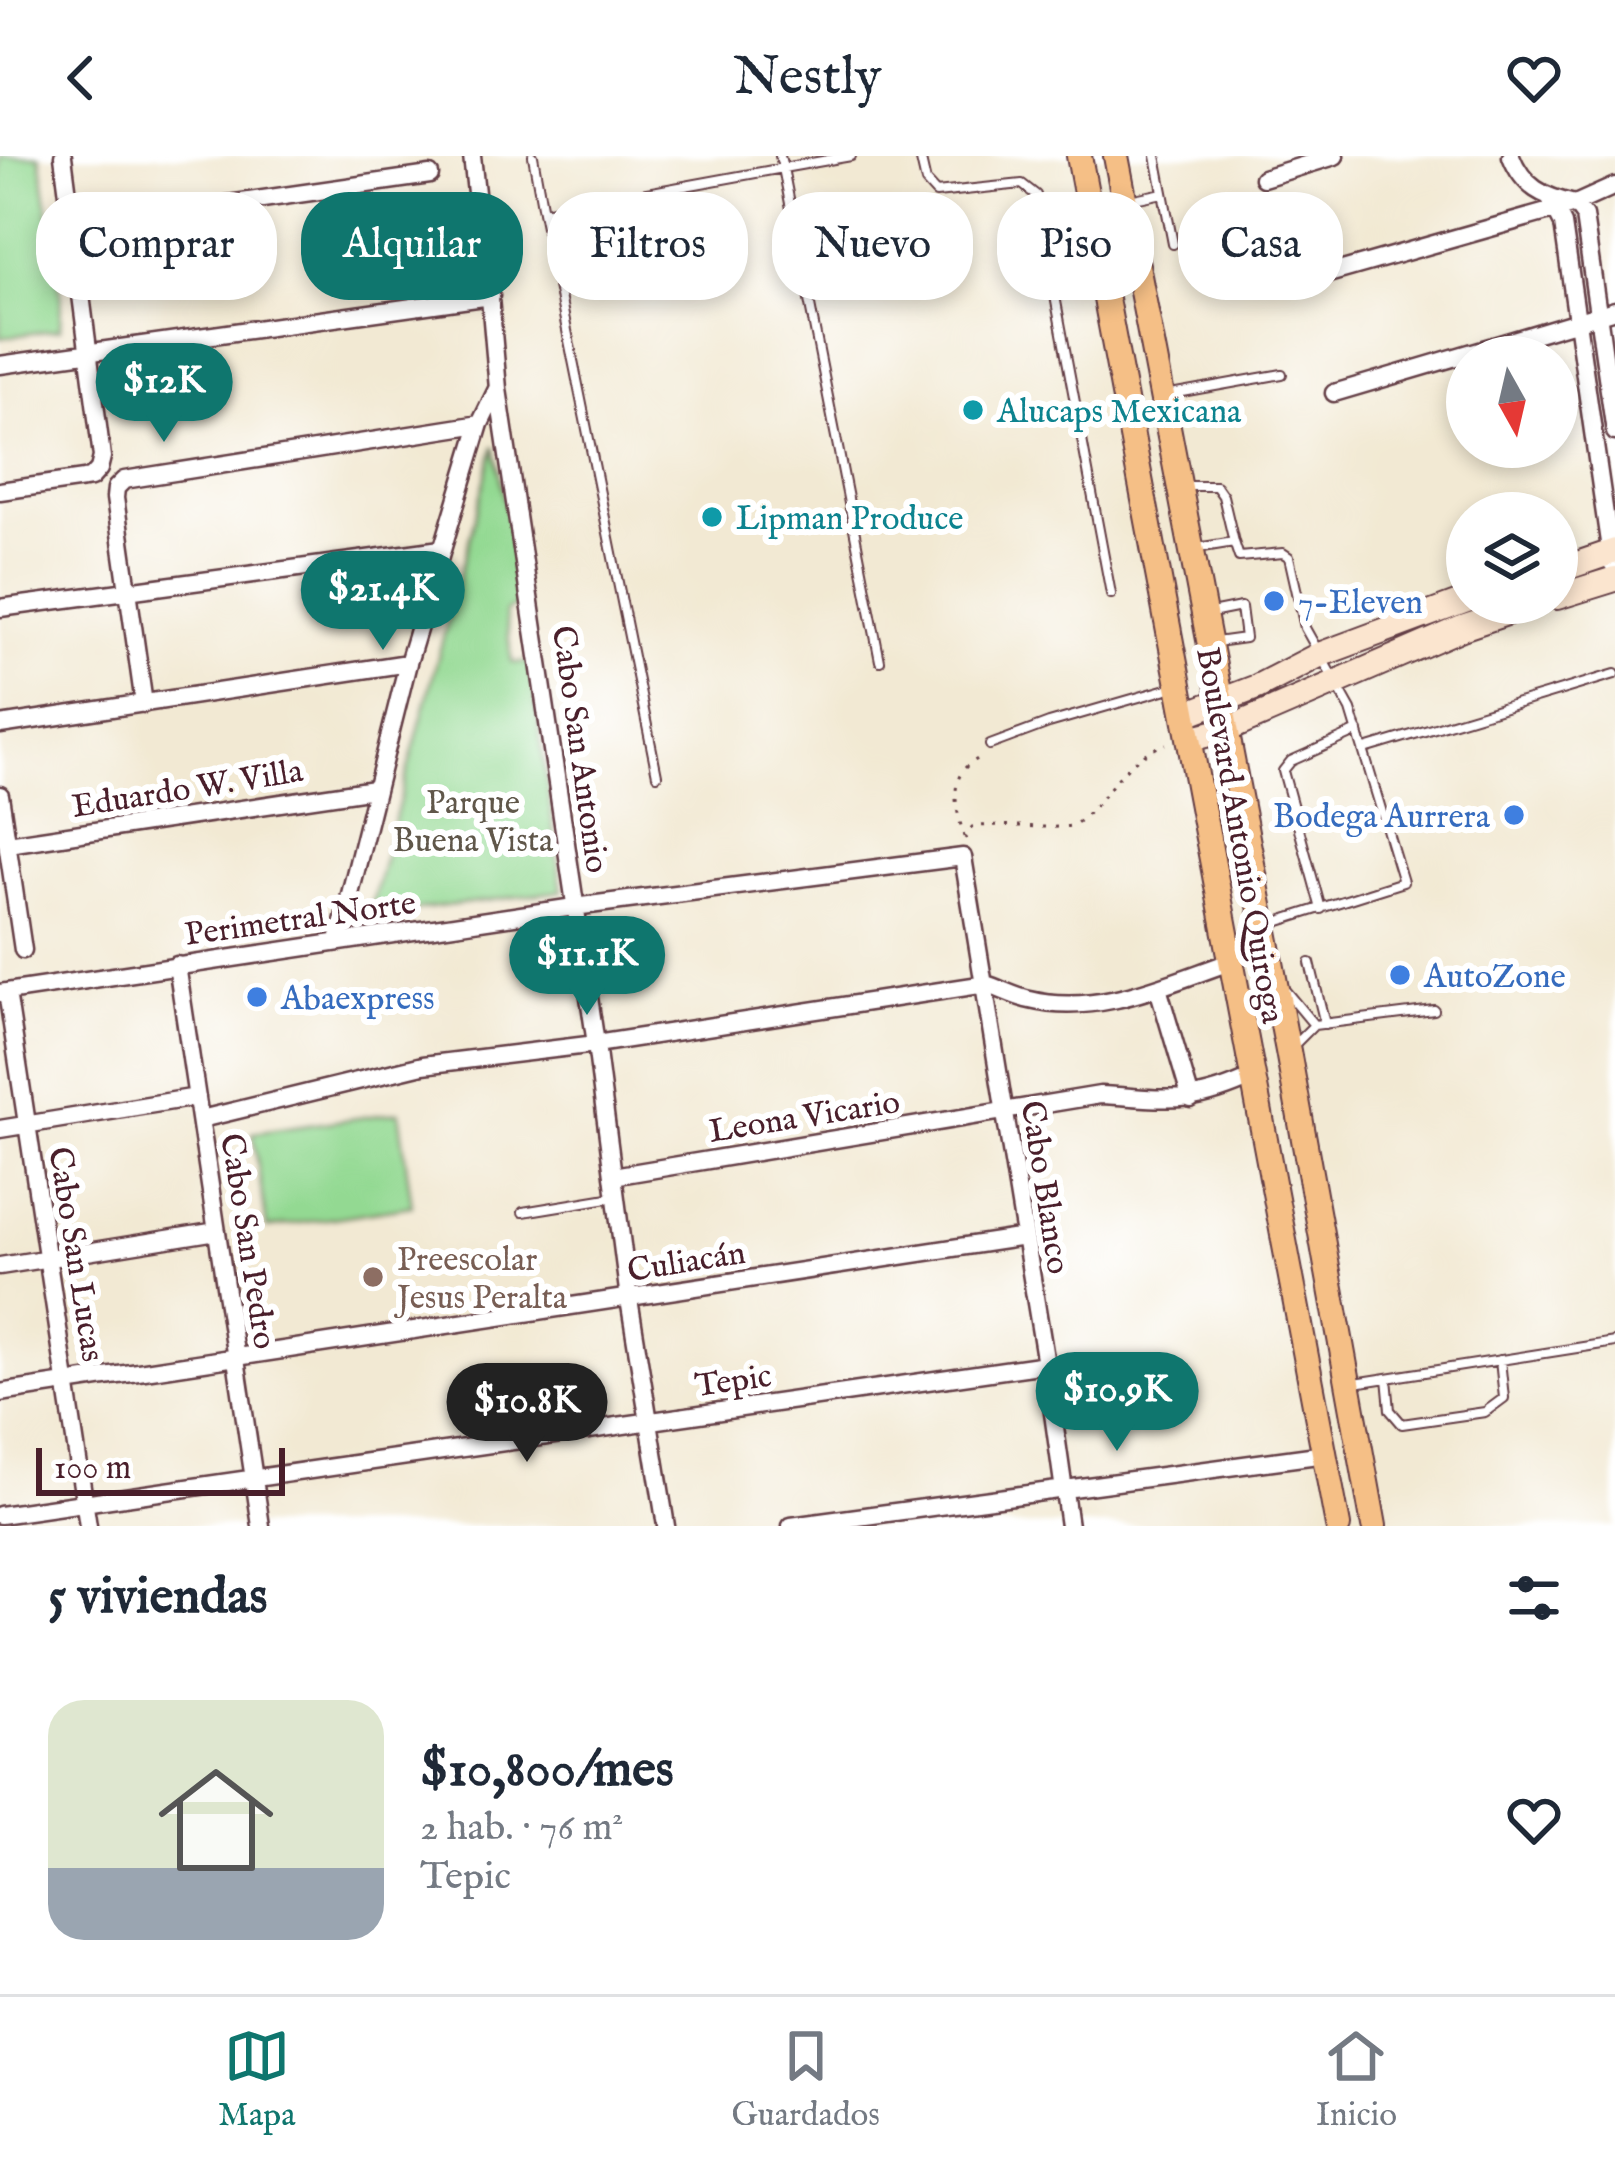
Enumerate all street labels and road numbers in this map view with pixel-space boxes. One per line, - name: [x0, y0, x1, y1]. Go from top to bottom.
- street label: Cabo San Antonio: [541, 623, 617, 876]
- street label: Boulevard Antonio Quiroga: [1185, 644, 1293, 1028]
- street label: Eduardo W. Villa: [69, 751, 307, 829]
- street label: Perimetral Norte: [182, 883, 419, 957]
- street label: Leona Vicario: [706, 1082, 903, 1154]
- street label: Cabo Blanco: [1010, 1098, 1078, 1277]
- street label: Cabo San Pedro: [209, 1131, 285, 1352]
- street label: Cabo San Lucas: [37, 1144, 113, 1365]
- street label: Culiacán: [624, 1233, 748, 1293]
- street label: Tepic: [692, 1356, 774, 1408]

